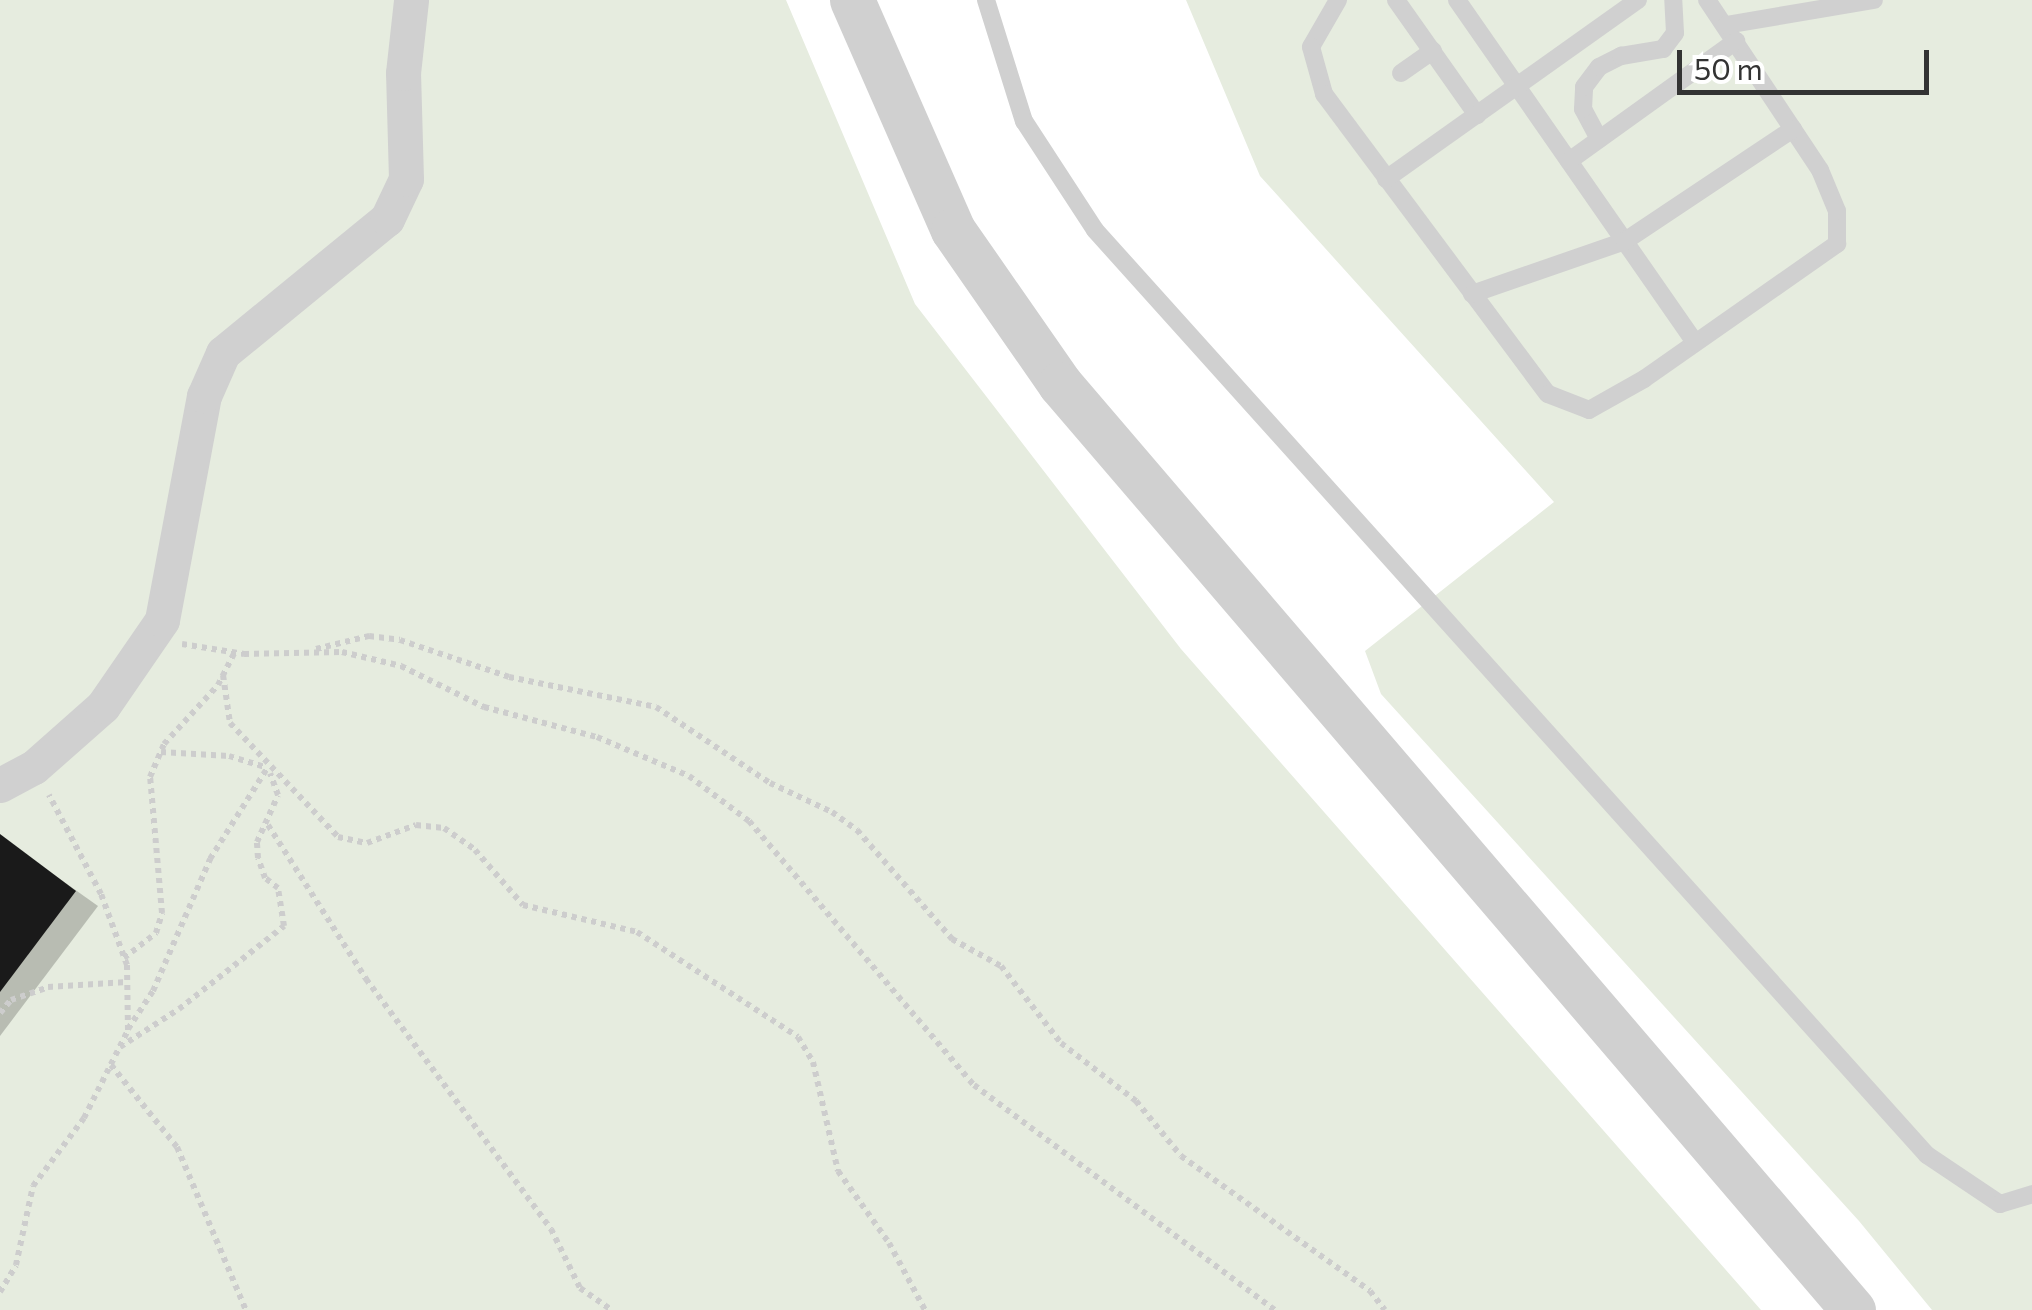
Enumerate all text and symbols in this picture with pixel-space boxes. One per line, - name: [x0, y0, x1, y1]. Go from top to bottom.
- scale bar: [1682, 30, 1934, 92]
- text: 50 m: [1694, 49, 1763, 86]

